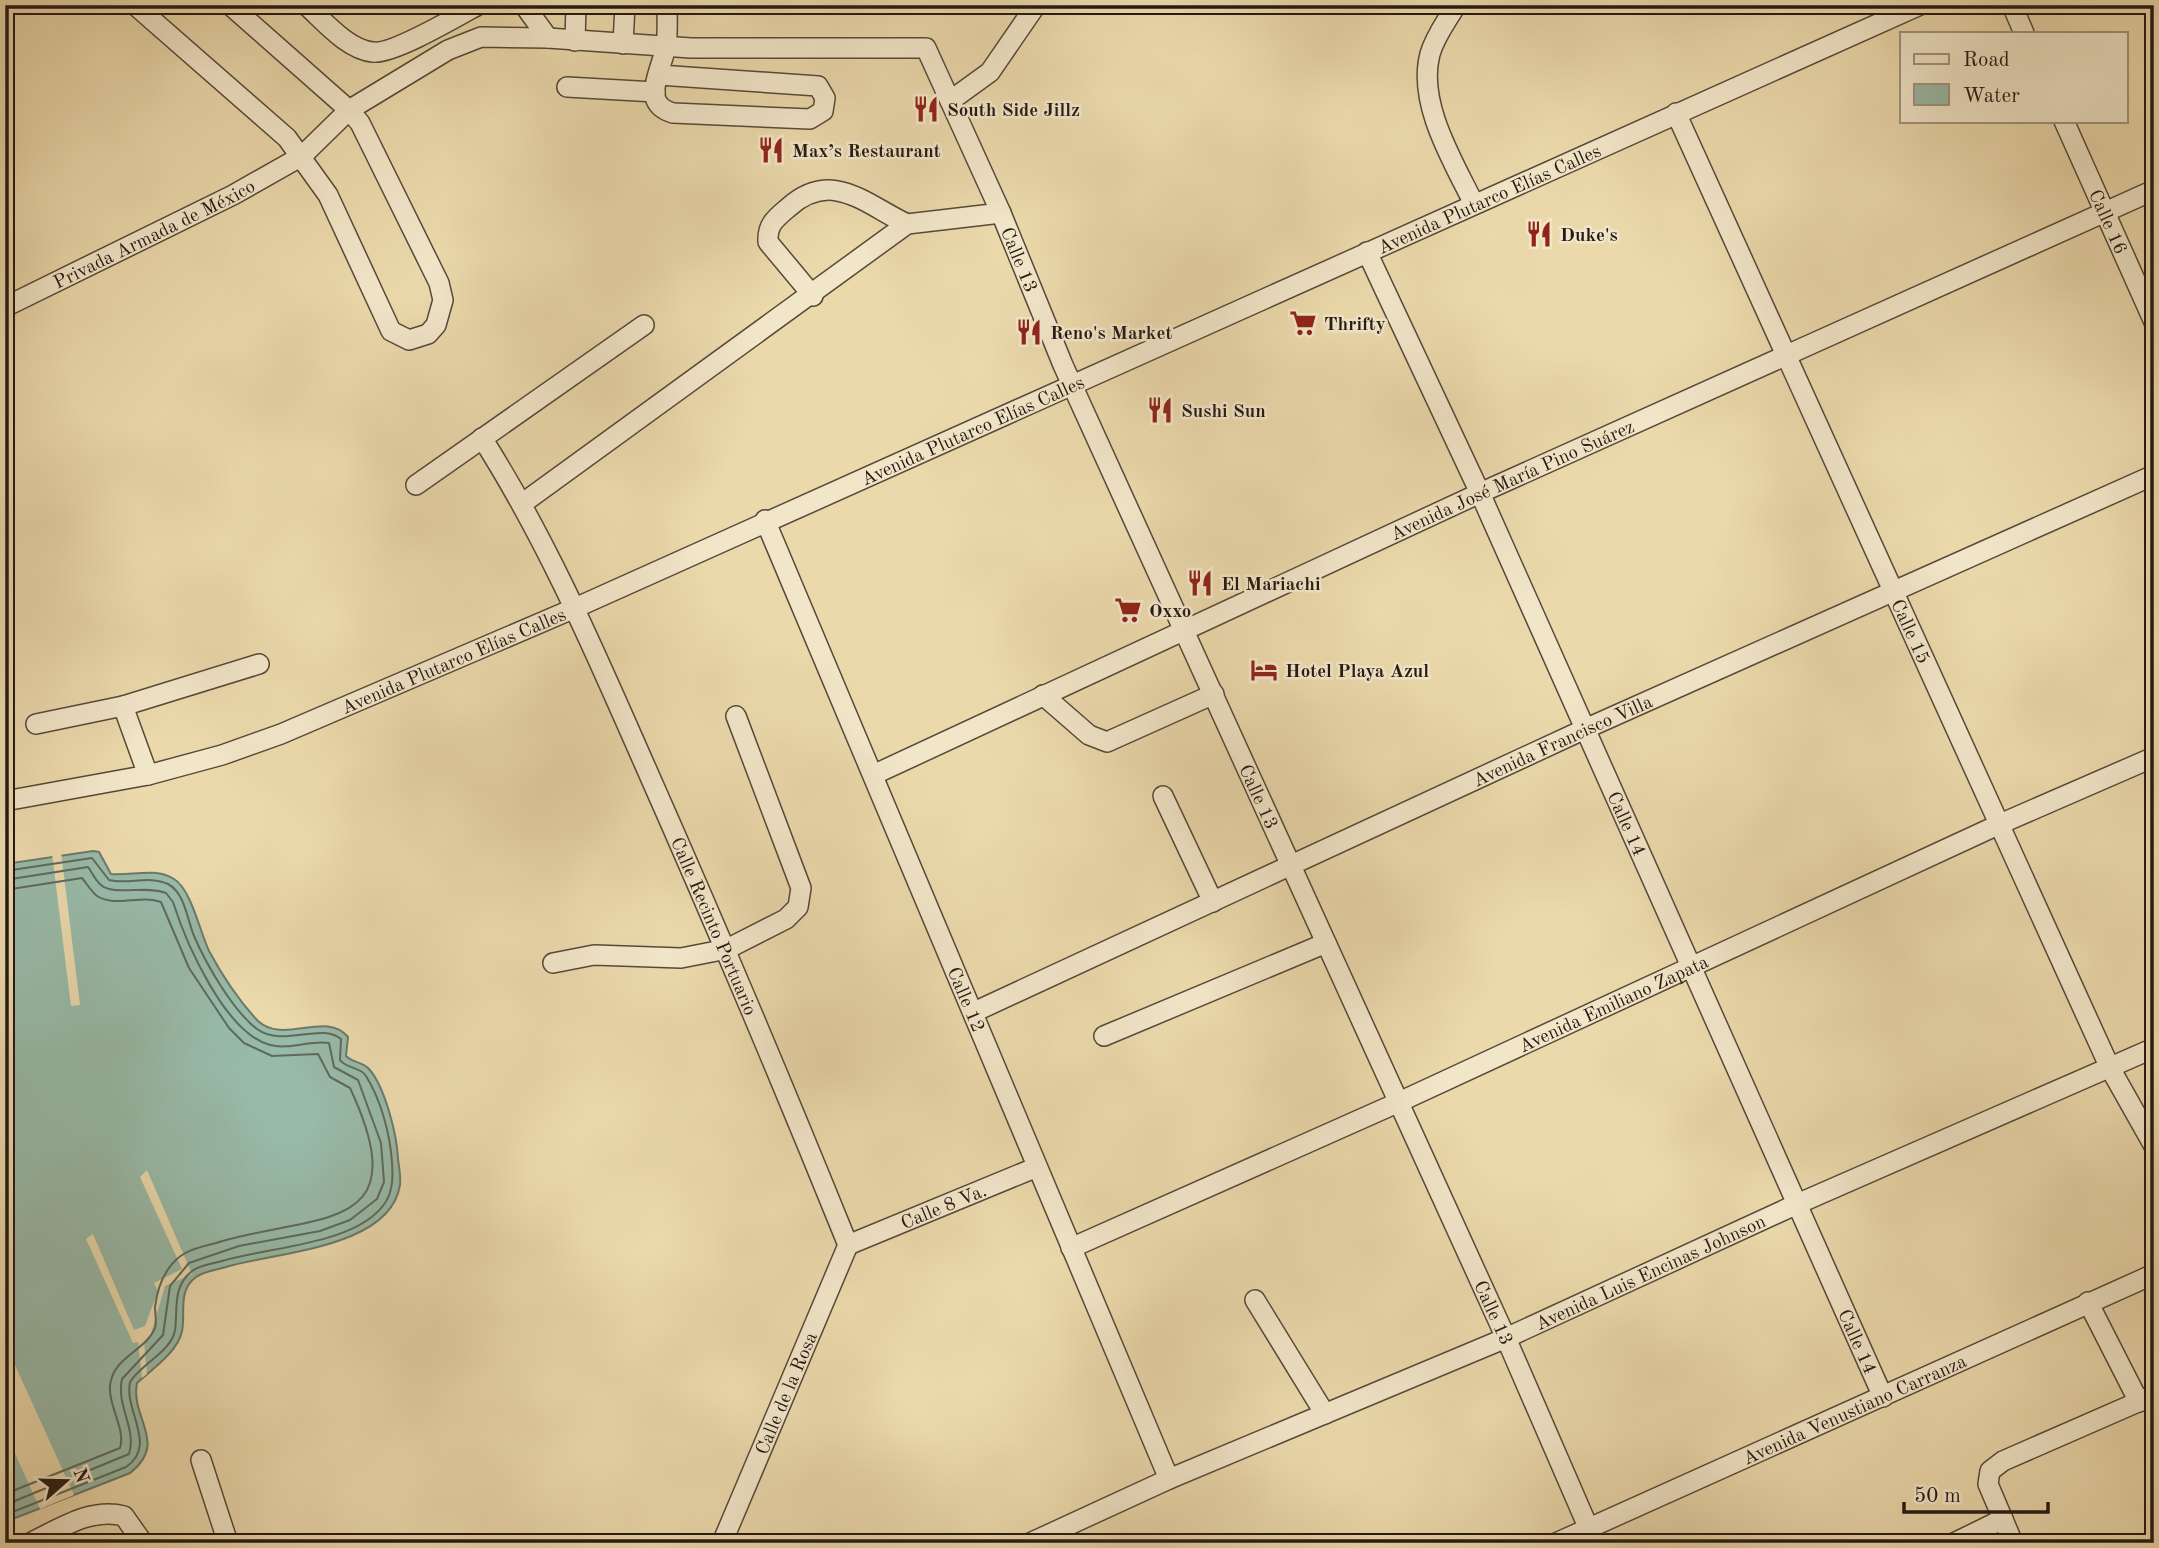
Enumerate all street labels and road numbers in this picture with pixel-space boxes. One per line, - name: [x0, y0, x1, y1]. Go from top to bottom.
- street label: Avenida Plutarco Elías Calles: [1376, 142, 1604, 259]
- street label: Privada Armada de México: [51, 178, 259, 294]
- street label: Calle 16: [2084, 187, 2129, 258]
- street label: Calle 13: [996, 225, 1039, 296]
- street label: Avenida Plutarco Elías Calles: [859, 374, 1088, 490]
- street label: Avenida José María Pino Suárez: [1388, 418, 1638, 545]
- street label: Calle 15: [1886, 597, 1932, 667]
- street label: Avenida Plutarco Elías Calles: [339, 606, 569, 719]
- street label: Avenida Francisco Villa: [1471, 693, 1656, 792]
- street label: Calle 13: [1234, 762, 1280, 833]
- street label: Calle 14: [1602, 789, 1648, 860]
- street label: Calle Recinto Portuario: [666, 835, 759, 1019]
- street label: Avenida Emiliano Zapata: [1517, 953, 1712, 1057]
- street label: Calle 12: [943, 965, 987, 1035]
- street label: Calle 8 Va.: [899, 1182, 990, 1234]
- street label: Avenida Luis Encinas Johnson: [1533, 1213, 1769, 1335]
- street label: Calle 13: [1469, 1278, 1515, 1348]
- street label: Calle 14: [1833, 1307, 1879, 1378]
- street label: Calle de la Rosa: [754, 1329, 822, 1458]
- street label: Avenida Venustiano Carranza: [1741, 1352, 1970, 1470]

